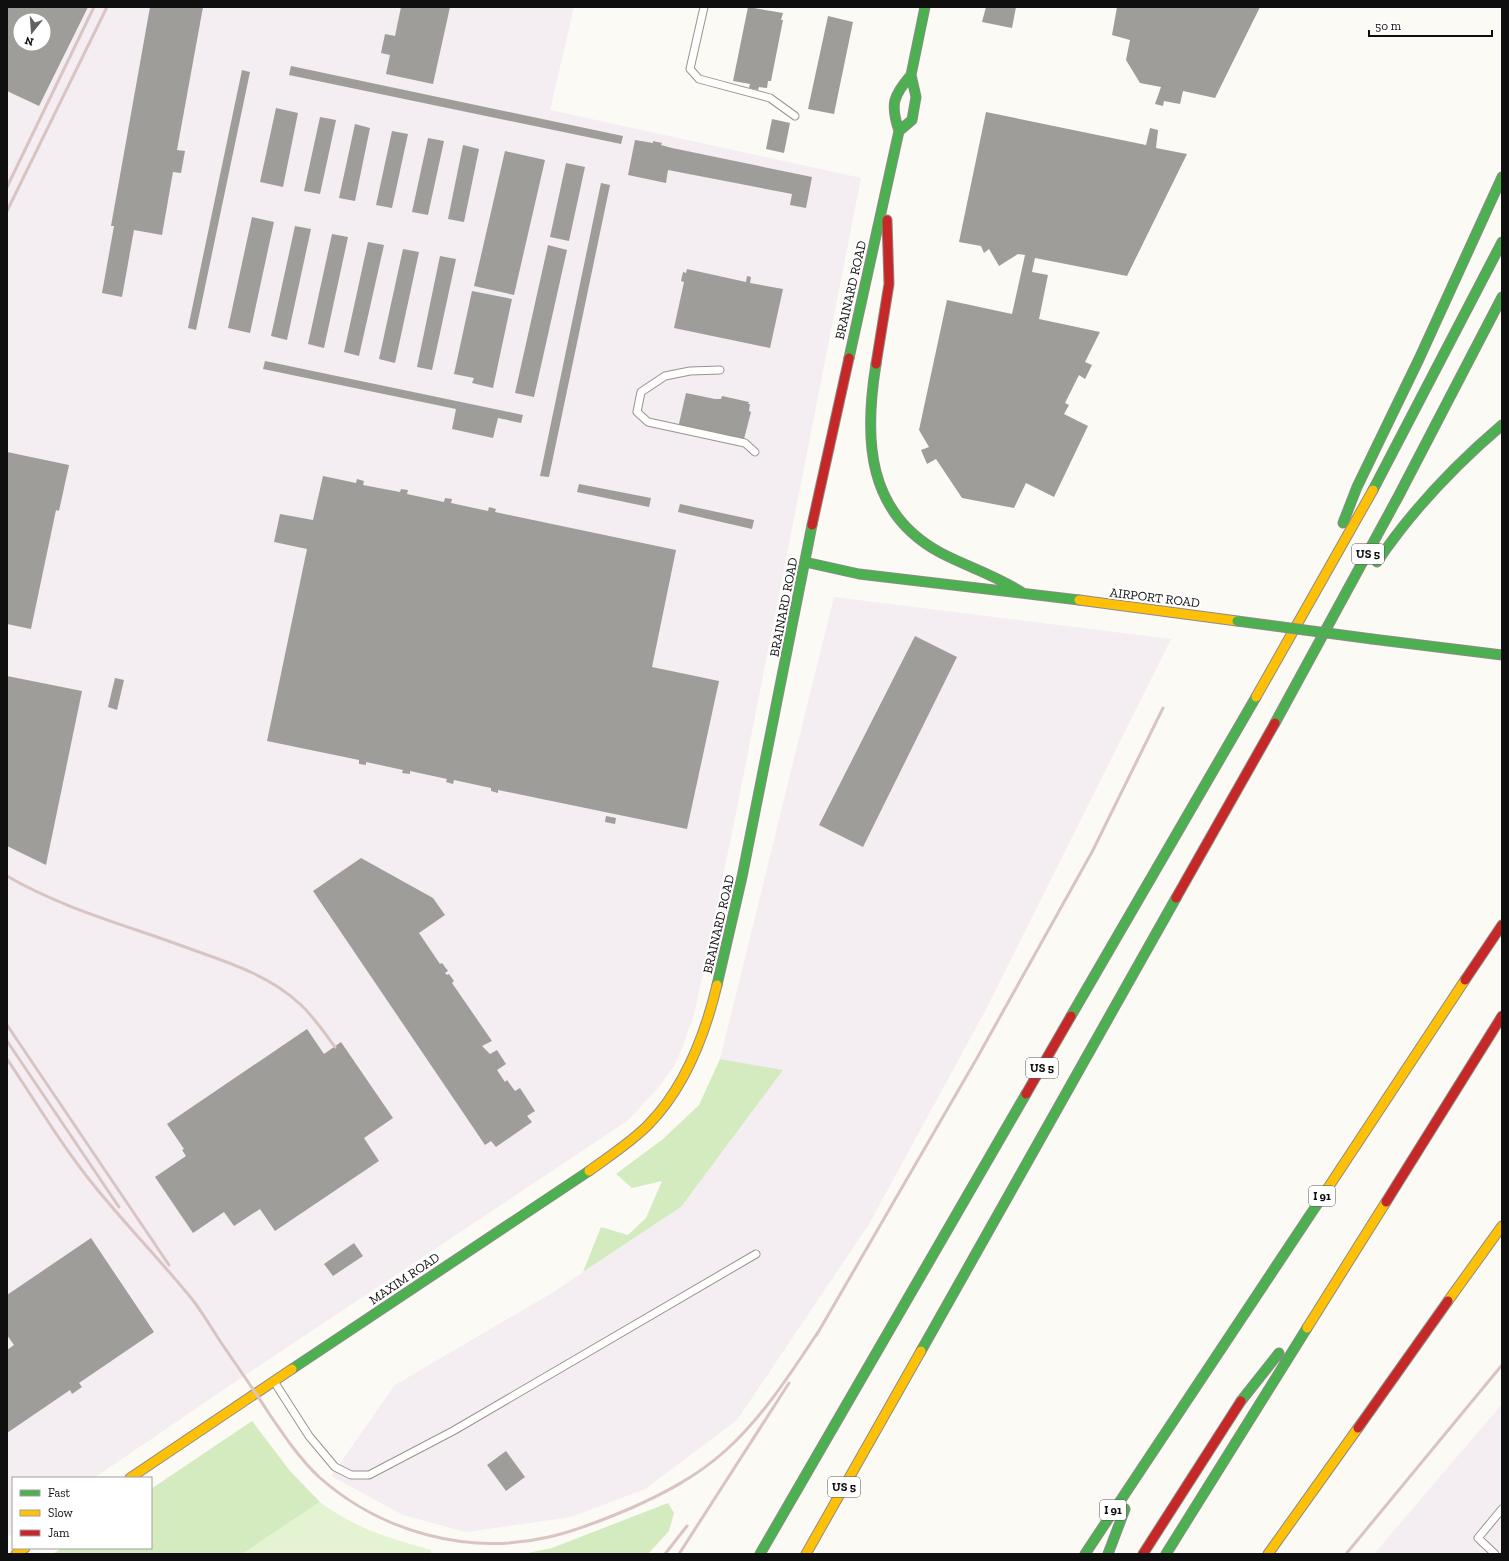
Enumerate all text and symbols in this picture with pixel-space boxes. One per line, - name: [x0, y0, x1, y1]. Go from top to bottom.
- north arrow: [12, 12, 52, 52]
- scale bar: [1369, 12, 1492, 38]
- text: 50 m: [1375, 19, 1402, 33]
- text: N: [23, 33, 35, 49]
- street label: BRAINARD ROAD: [832, 239, 869, 341]
- road number: US 5: [1352, 544, 1384, 564]
- street label: BRAINARD ROAD: [766, 556, 800, 658]
- street label: AIRPORT ROAD: [1109, 585, 1201, 610]
- street label: BRAINARD ROAD: [700, 873, 737, 975]
- road number: US 5: [1026, 1058, 1058, 1078]
- road number: I 91: [1309, 1186, 1335, 1206]
- street label: MAXIM ROAD: [366, 1249, 442, 1307]
- legend: [12, 1477, 152, 1549]
- road number: US 5: [828, 1477, 860, 1497]
- text: Fast: [48, 1486, 71, 1500]
- road number: I 91: [1100, 1500, 1126, 1520]
- text: Slow: [48, 1506, 74, 1520]
- text: Jam: [48, 1526, 70, 1540]

